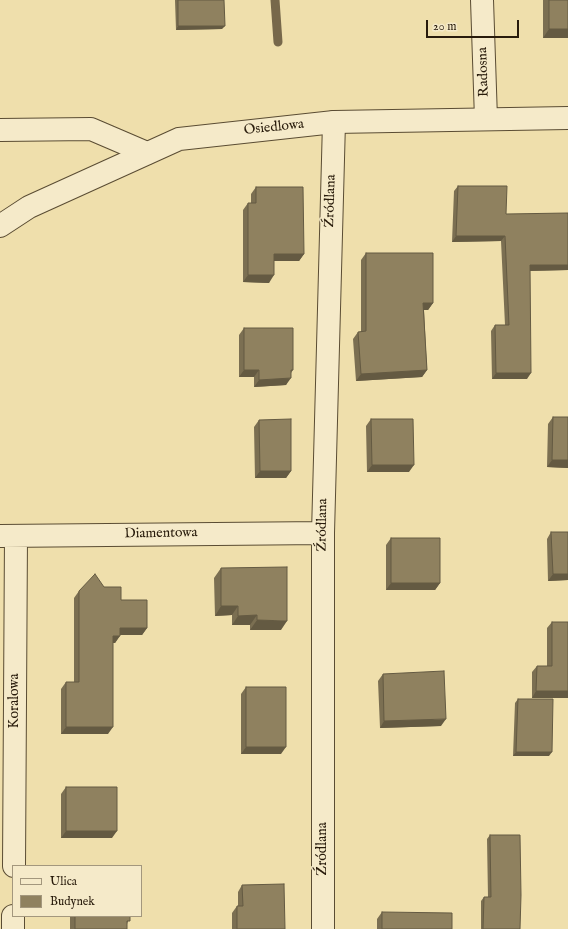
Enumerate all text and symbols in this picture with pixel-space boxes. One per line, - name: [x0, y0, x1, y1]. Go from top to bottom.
- scale bar: [428, 12, 521, 38]
- text: 20 m: [433, 19, 456, 34]
- street label: Radosna: [475, 47, 493, 97]
- street label: Osiedlowa: [243, 116, 305, 140]
- street label: Źródlana: [322, 174, 340, 228]
- street label: Źródlana: [314, 498, 332, 552]
- street label: Diamentowa: [124, 525, 198, 543]
- street label: Koralowa: [7, 673, 23, 729]
- street label: Źródlana: [315, 822, 331, 876]
- legend: [12, 865, 142, 917]
- text: Ulica: [50, 874, 77, 889]
- text: Budynek: [50, 894, 95, 909]

